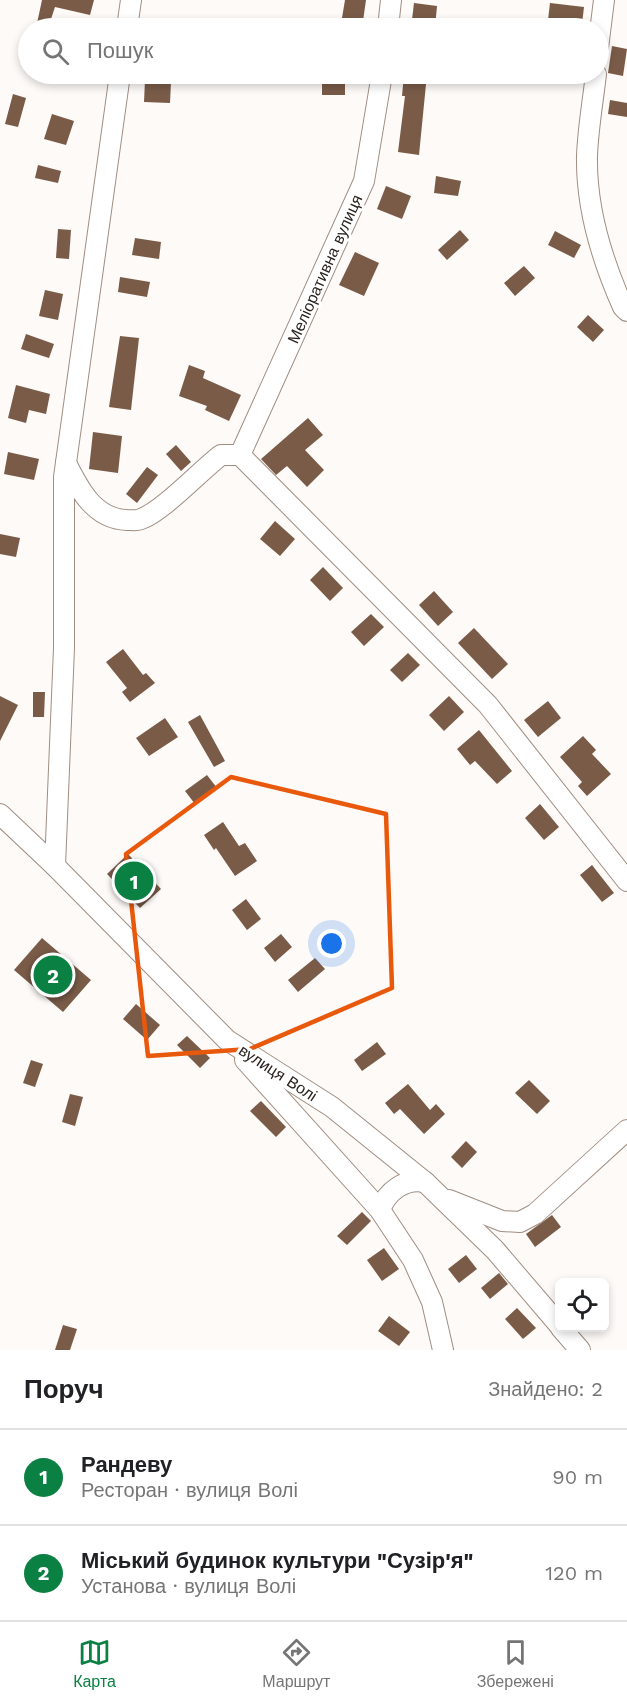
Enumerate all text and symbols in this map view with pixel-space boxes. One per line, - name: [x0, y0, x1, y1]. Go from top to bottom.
- search box: [18, 18, 609, 84]
- icon: search: [39, 35, 72, 68]
- text: Пошук: [87, 38, 153, 63]
- street label: Меліоративна вулиця: [284, 192, 366, 346]
- pin: 1: [114, 858, 154, 904]
- your location: [317, 929, 346, 958]
- pin: 2: [34, 952, 72, 998]
- street label: вулиця Волі: [235, 1041, 321, 1105]
- map controls: [555, 1278, 609, 1332]
- button: locate: [555, 1278, 609, 1332]
- text: Поруч: [24, 1374, 104, 1404]
- text: Знайдено: 2: [488, 1377, 603, 1401]
- text: Рандеву: [81, 1452, 172, 1477]
- text: 1: [39, 1465, 48, 1489]
- text: 90 m: [552, 1465, 603, 1489]
- text: Ресторан · вулиця Волі: [81, 1478, 298, 1502]
- text: Міський будинок культури "Сузір'я": [81, 1548, 473, 1573]
- text: 2: [38, 1561, 49, 1585]
- text: 120 m: [545, 1561, 603, 1585]
- text: Установа · вулиця Волі: [81, 1574, 296, 1598]
- tab: Карта: [73, 1636, 116, 1691]
- tab: Маршрут: [262, 1636, 330, 1691]
- tab: Збережені: [477, 1636, 554, 1691]

